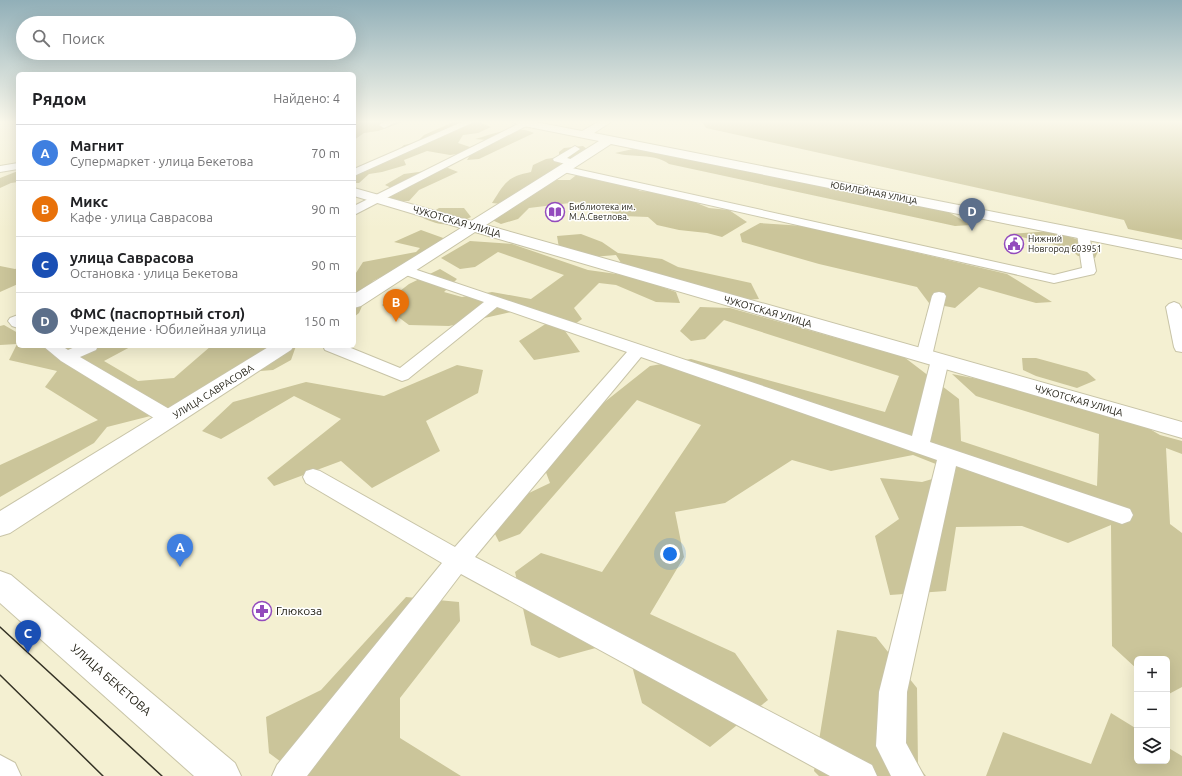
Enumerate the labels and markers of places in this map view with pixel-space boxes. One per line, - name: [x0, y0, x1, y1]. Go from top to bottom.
- pin: D: [959, 198, 985, 231]
- library icon: Библиотека им. М.А.Светлова.: [544, 201, 566, 223]
- place label: Библиотека им. М.А.Светлова.: [569, 202, 635, 222]
- public building icon: Нижний Новгород 603951: [1003, 233, 1025, 255]
- place label: Нижний Новгород 603951: [1028, 234, 1102, 254]
- pin: B: [383, 289, 409, 322]
- pin: A: [167, 534, 193, 567]
- pharmacy icon: Глюкоза: [251, 600, 273, 622]
- place label: Глюкоза: [276, 604, 322, 617]
- pin: C: [15, 620, 41, 653]

